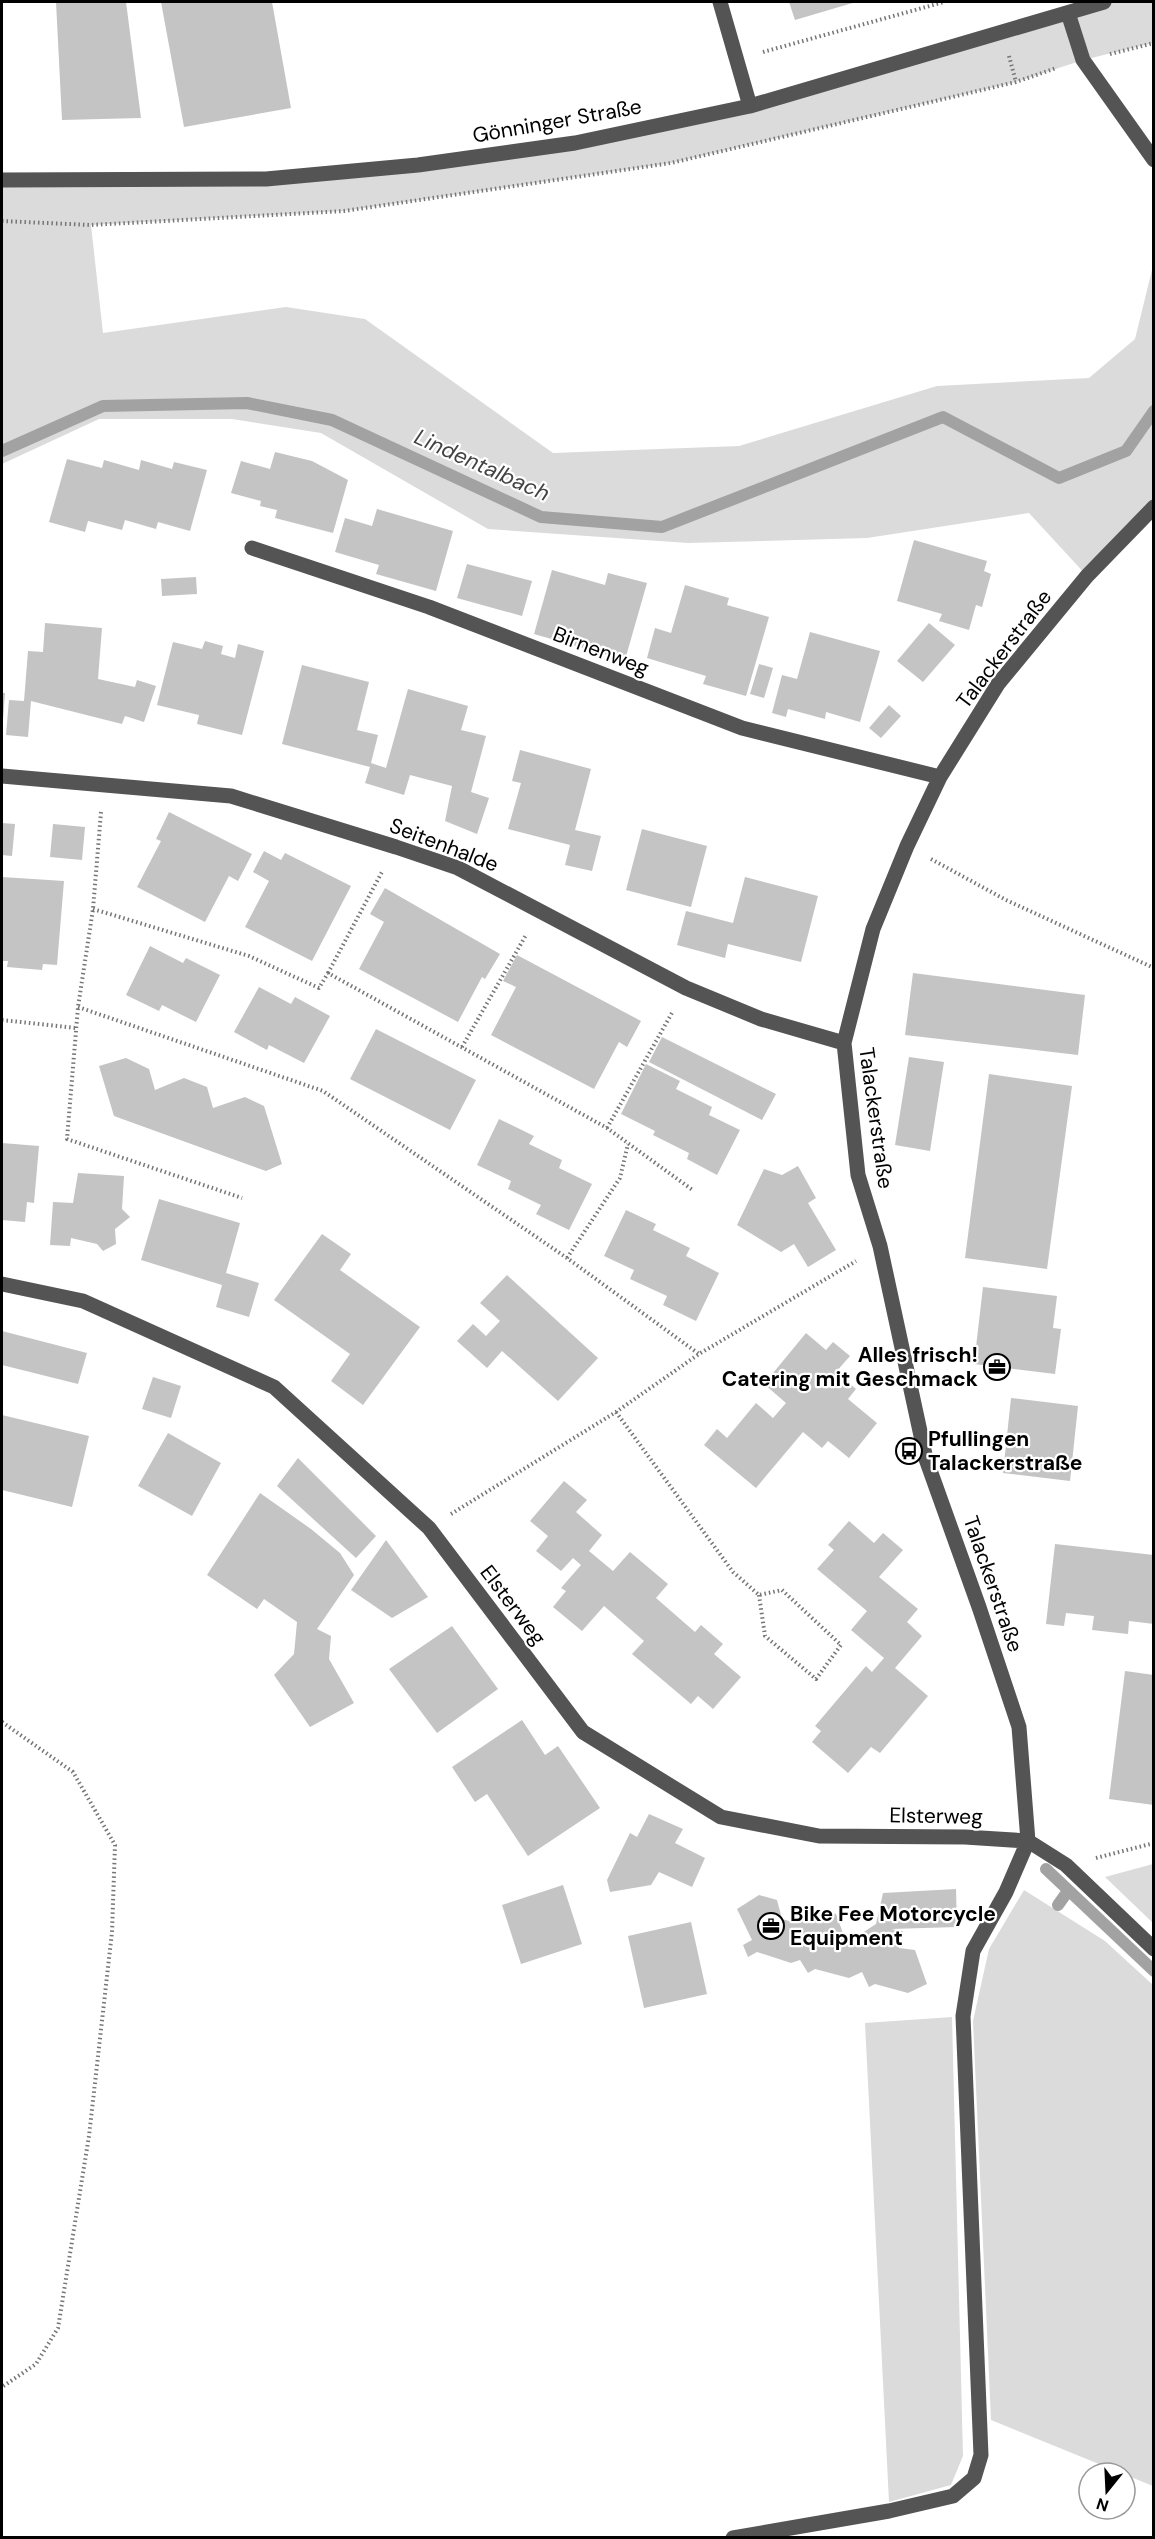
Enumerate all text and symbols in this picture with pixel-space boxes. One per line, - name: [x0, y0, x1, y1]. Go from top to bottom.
- street label: Gönninger Straße: [470, 92, 644, 150]
- water label: Lindentalbach: [410, 422, 554, 508]
- street label: Talackerstraße: [950, 584, 1058, 714]
- street label: Birnenweg: [549, 620, 653, 682]
- street label: Seitenhalde: [386, 811, 502, 879]
- street label: Talackerstraße: [852, 1046, 900, 1190]
- place label: Alles frisch! Catering mit Geschmack: [722, 1341, 978, 1393]
- office icon: Alles frisch! Catering mit Geschmack: [982, 1352, 1012, 1382]
- place label: Pfullingen Talackerstraße: [928, 1425, 1082, 1477]
- bus stop icon: Pfullingen Talackerstraße: [894, 1436, 924, 1466]
- street label: Talackerstraße: [957, 1512, 1029, 1656]
- street label: Elsterweg: [474, 1559, 552, 1651]
- street label: Elsterweg: [889, 1801, 983, 1831]
- place label: Bike Fee Motorcycle Equipment: [790, 1900, 996, 1952]
- office icon: Bike Fee Motorcycle Equipment: [756, 1911, 786, 1941]
- north arrow: [1077, 2461, 1137, 2521]
- text: N: [1094, 2493, 1111, 2517]

